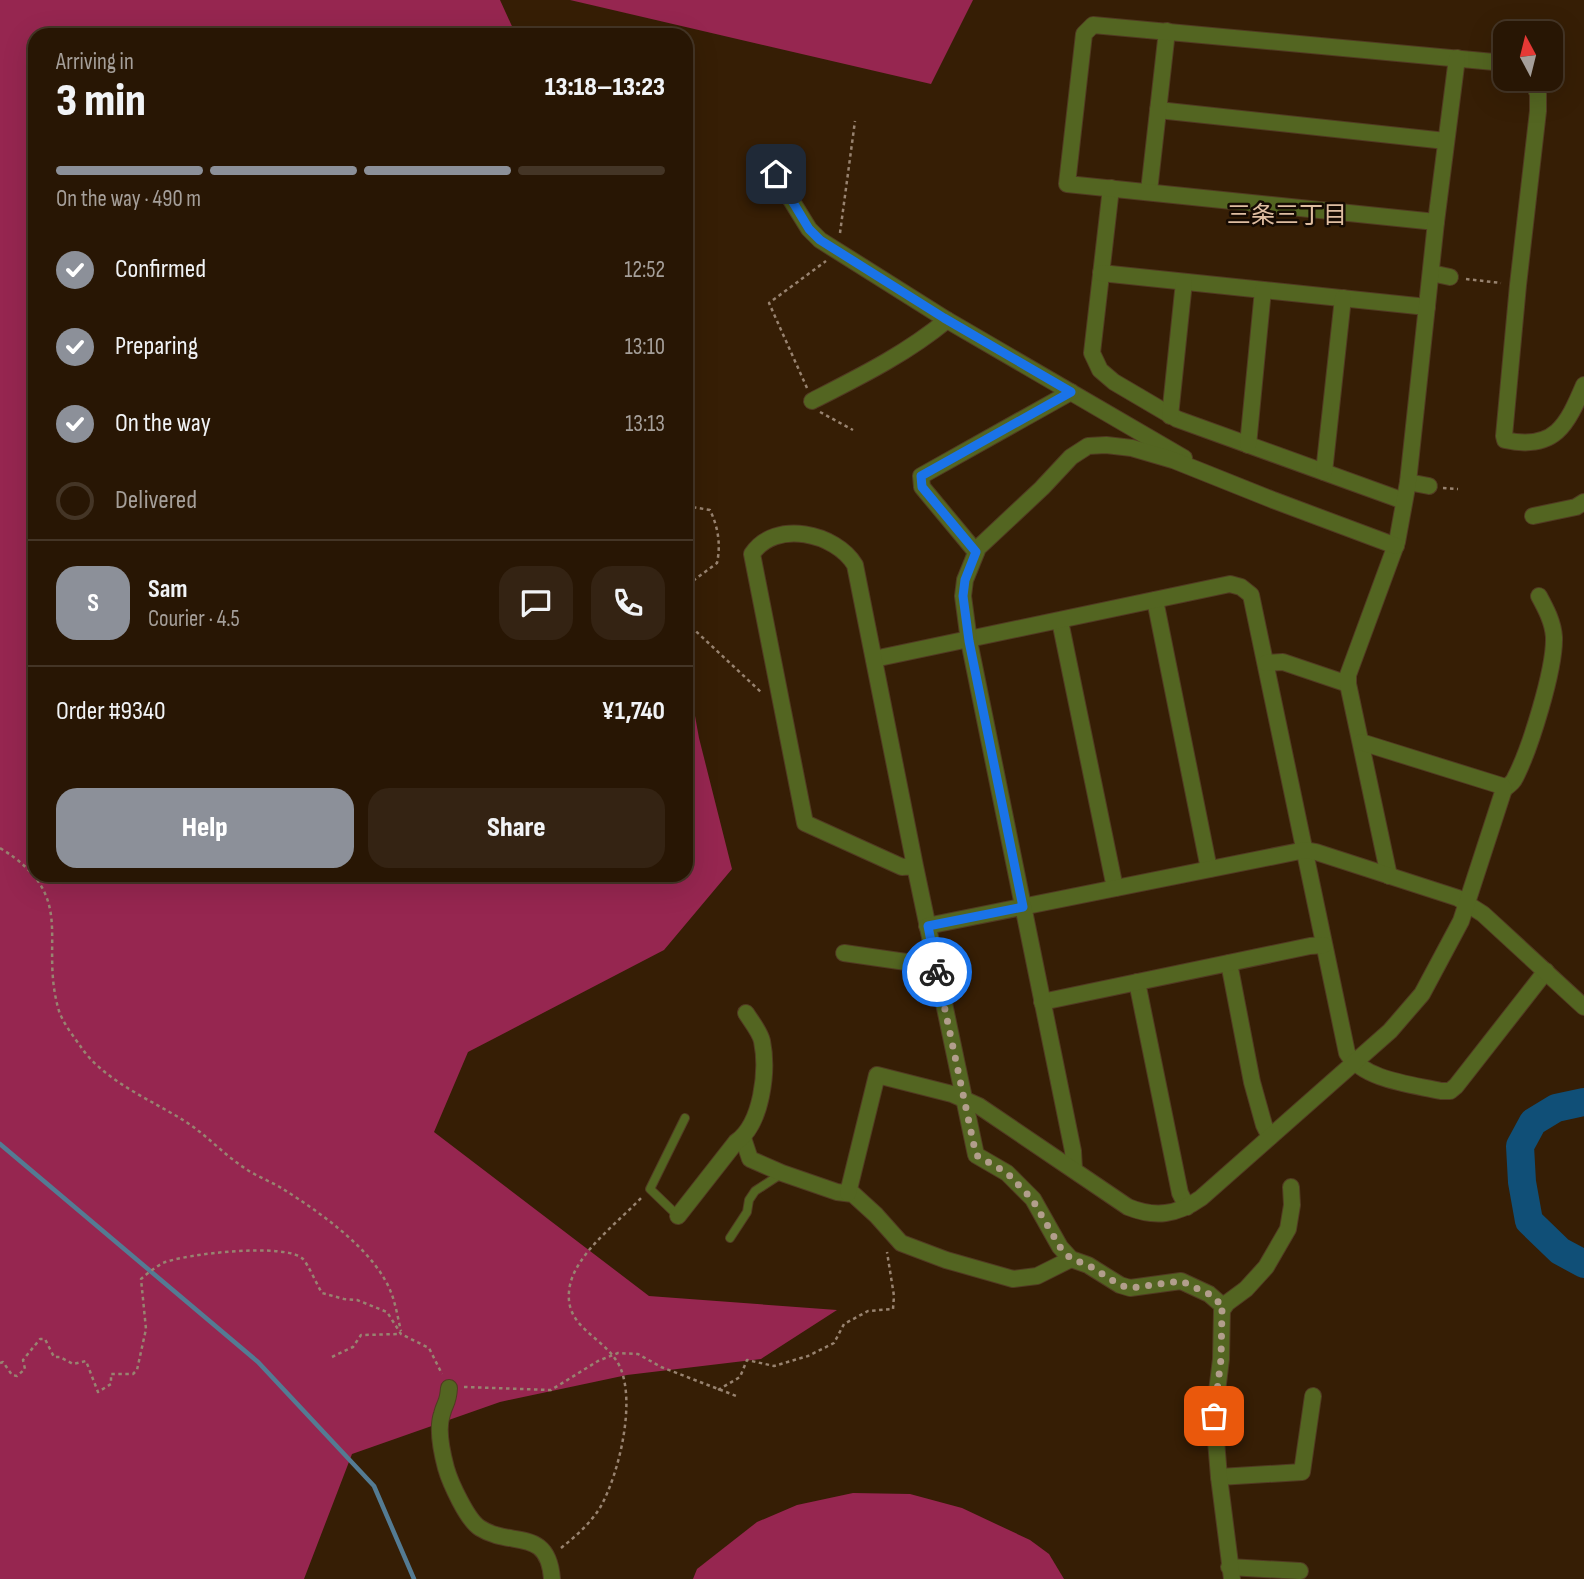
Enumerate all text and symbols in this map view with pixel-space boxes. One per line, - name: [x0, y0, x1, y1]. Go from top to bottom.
- north arrow: [1493, 21, 1563, 91]
- map controls: [1493, 21, 1563, 91]
- text: Arriving in: [56, 48, 134, 76]
- text: 13:18–13:23: [545, 72, 665, 103]
- text: 3 min: [56, 74, 146, 129]
- pin: [746, 144, 806, 204]
- icon: home: [757, 155, 795, 193]
- text: On the way · 490 m: [56, 185, 201, 213]
- district label: 三条三丁目: [1227, 201, 1347, 230]
- icon: check: [56, 251, 94, 289]
- text: Confirmed: [115, 254, 206, 285]
- text: 12:52: [624, 256, 665, 284]
- icon: check: [56, 328, 94, 366]
- text: Preparing: [115, 331, 198, 362]
- text: 13:10: [625, 333, 665, 361]
- icon: check: [56, 405, 94, 443]
- text: On the way: [115, 408, 211, 439]
- text: 13:13: [625, 410, 665, 438]
- text: Delivered: [115, 485, 197, 516]
- button: chat: [499, 566, 573, 640]
- button: phone: [591, 566, 665, 640]
- text: Sam: [148, 574, 188, 605]
- text: S: [87, 588, 99, 619]
- text: Courier · 4.5: [148, 605, 240, 633]
- text: Order #9340: [56, 696, 166, 727]
- text: ¥1,740: [601, 696, 665, 727]
- button: Help: [56, 788, 354, 868]
- button: Share: [368, 788, 665, 868]
- courier: [902, 937, 972, 1007]
- icon: bike: [918, 953, 956, 991]
- pin: [1184, 1386, 1244, 1446]
- icon: bag: [1195, 1397, 1233, 1435]

